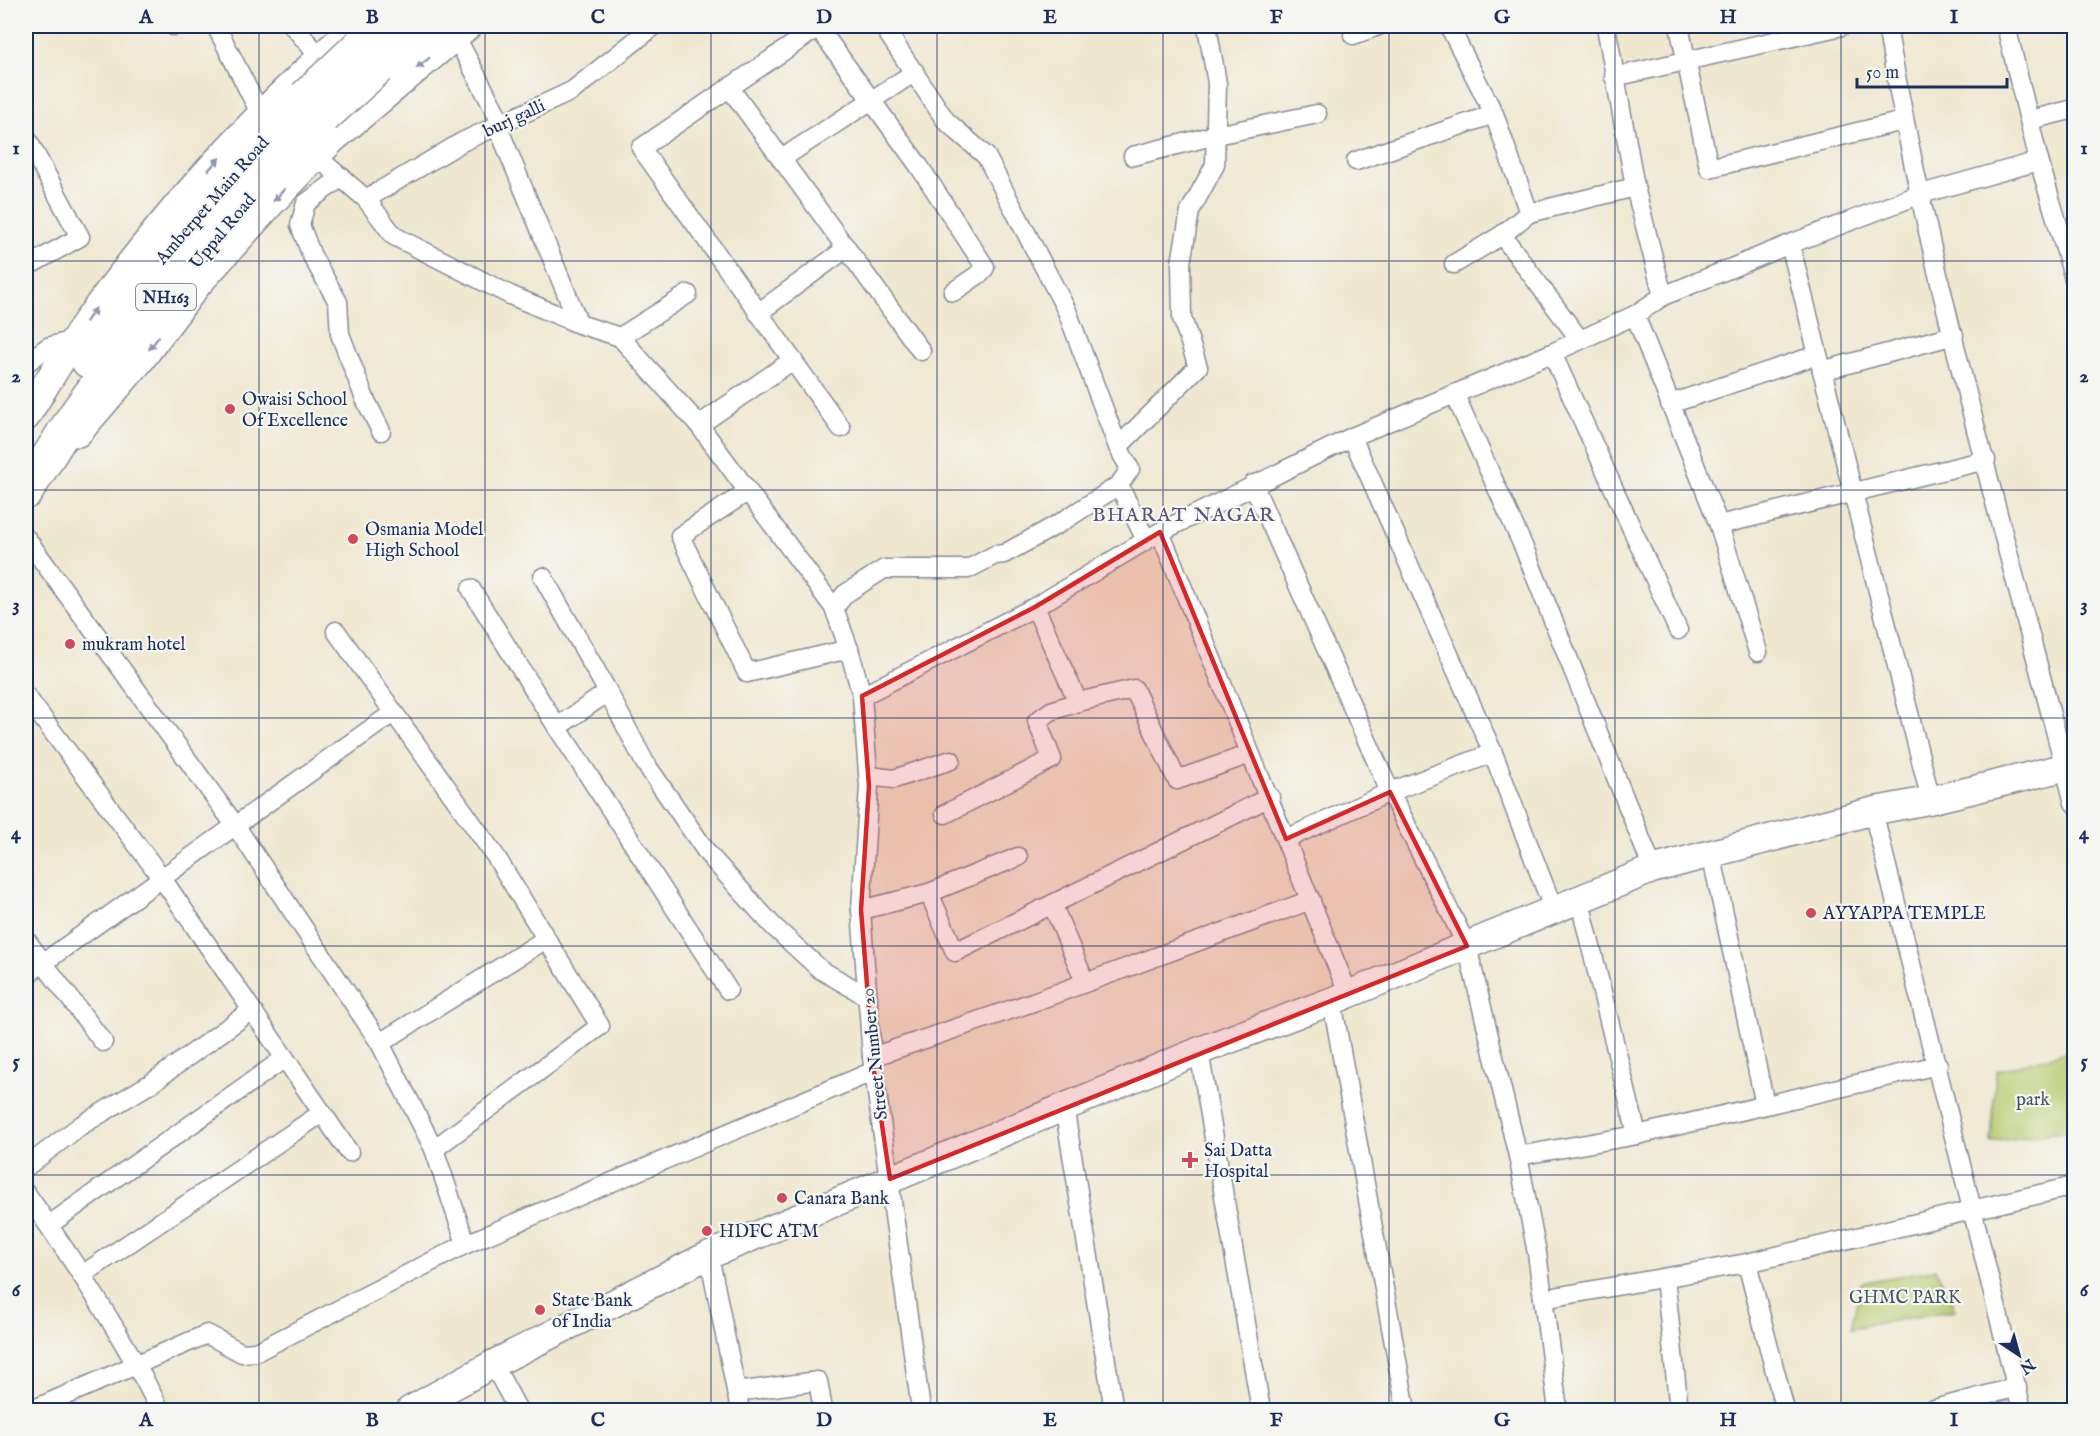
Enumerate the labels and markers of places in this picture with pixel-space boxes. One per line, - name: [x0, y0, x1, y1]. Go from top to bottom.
- place label: Owaisi School Of Excellence: [242, 389, 348, 433]
- marker: Owaisi School Of Excellence: [223, 402, 237, 416]
- place label: Osmania Model High School: [365, 519, 483, 563]
- marker: Osmania Model High School: [346, 532, 360, 546]
- place label: mukram hotel: [82, 634, 186, 657]
- marker: mukram hotel: [63, 637, 77, 651]
- place label: AYYAPPA TEMPLE: [1822, 903, 1986, 926]
- marker: AYYAPPA TEMPLE: [1804, 906, 1818, 920]
- place label: Sai Datta Hospital: [1204, 1140, 1272, 1184]
- marker: Sai Datta Hospital: [1181, 1151, 1199, 1169]
- place label: Canara Bank: [794, 1188, 890, 1211]
- marker: Canara Bank: [775, 1191, 789, 1205]
- place label: HDFC ATM: [719, 1221, 819, 1244]
- marker: HDFC ATM: [700, 1224, 714, 1238]
- place label: State Bank of India: [552, 1290, 633, 1334]
- marker: State Bank of India: [533, 1303, 547, 1317]

